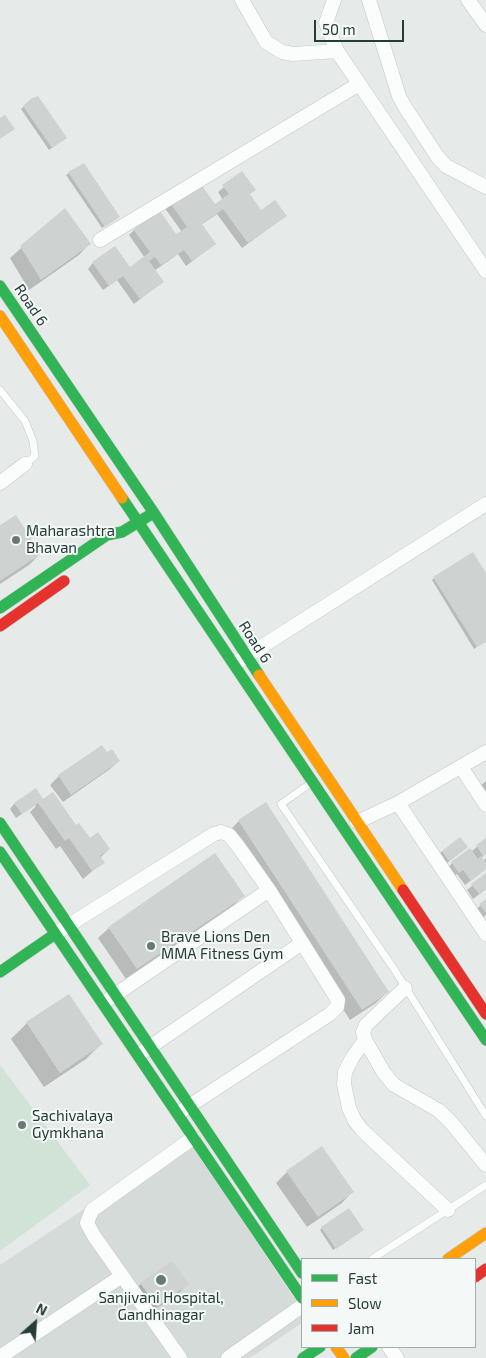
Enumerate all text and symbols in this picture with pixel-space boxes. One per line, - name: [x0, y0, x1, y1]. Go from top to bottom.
- scale bar: [316, 10, 406, 42]
- text: 50 m: [322, 20, 356, 38]
- street label: Road 6: [11, 281, 51, 329]
- place label: Maharashtra Bhavan: [26, 522, 115, 557]
- marker: Maharashtra Bhavan: [10, 534, 22, 546]
- street label: Road 6: [235, 618, 275, 666]
- place label: Brave Lions Den MMA Fitness Gym: [161, 928, 283, 963]
- marker: Brave Lions Den MMA Fitness Gym: [145, 940, 157, 952]
- place label: Sachivalaya Gymkhana: [32, 1107, 113, 1142]
- marker: Sachivalaya Gymkhana: [16, 1119, 28, 1131]
- legend: [301, 1258, 476, 1348]
- text: Fast: [348, 1269, 377, 1287]
- marker: Sanjivani Hospital, Gandhinagar: [154, 1273, 168, 1287]
- place label: Sanjivani Hospital, Gandhinagar: [98, 1289, 224, 1324]
- text: Slow: [348, 1294, 382, 1312]
- north arrow: [10, 1298, 60, 1348]
- text: N: [34, 1299, 50, 1319]
- text: Jam: [348, 1319, 374, 1337]

